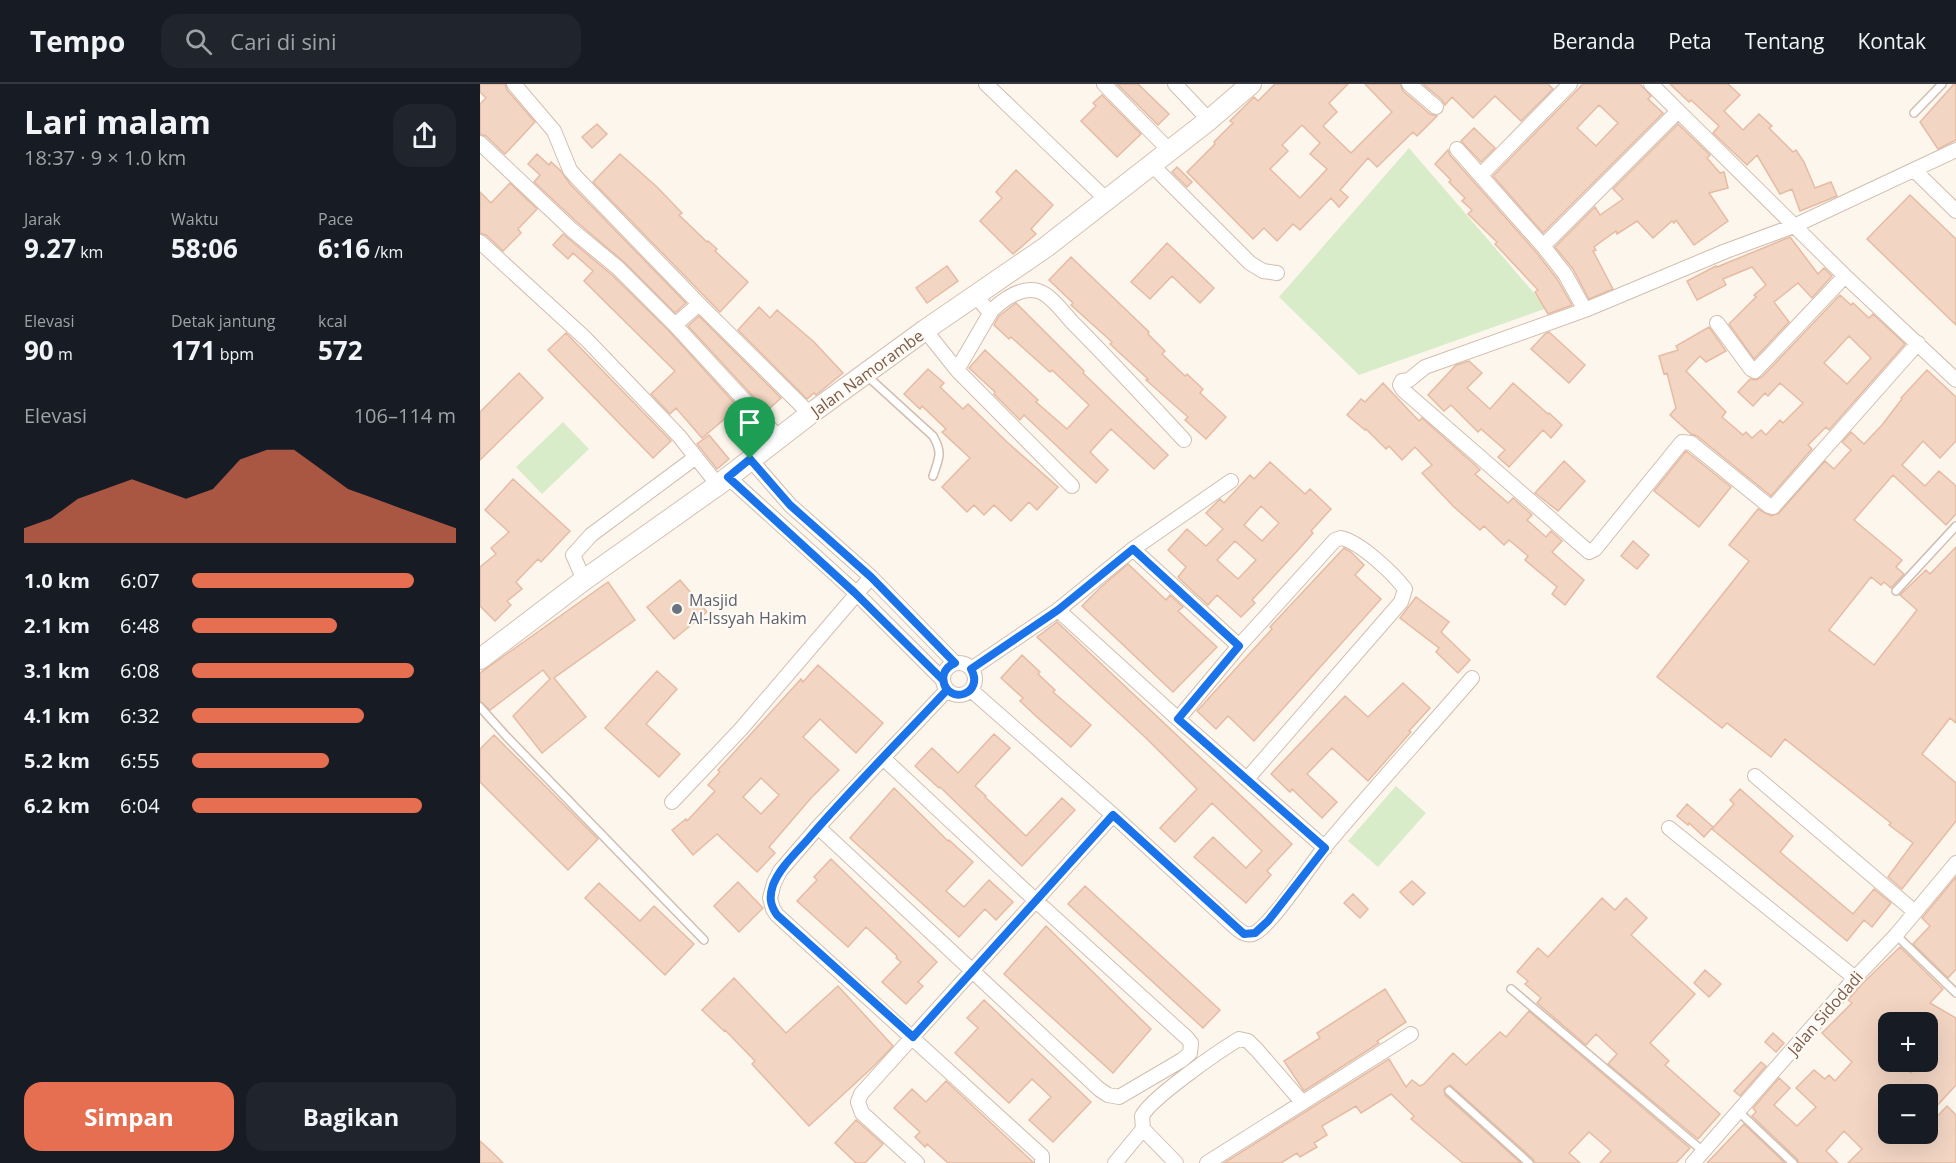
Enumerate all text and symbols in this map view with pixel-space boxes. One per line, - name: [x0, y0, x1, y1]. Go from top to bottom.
- search box: [161, 14, 581, 68]
- text: Tempo: [30, 22, 125, 60]
- icon: search: [182, 25, 215, 58]
- text: Cari di sini: [230, 26, 336, 56]
- text: Beranda: [1552, 27, 1635, 55]
- text: Peta: [1668, 27, 1712, 55]
- text: Tentang: [1745, 27, 1824, 55]
- text: Kontak: [1857, 27, 1926, 55]
- text: Lari malam: [24, 99, 211, 144]
- button: share: [393, 104, 456, 167]
- text: 18:37 · 9 × 1.0 km: [24, 144, 186, 171]
- text: Jarak: [24, 208, 61, 230]
- text: Waktu: [171, 208, 219, 230]
- text: Pace: [318, 208, 353, 230]
- text: 9.27: [24, 230, 76, 266]
- text: 58:06: [171, 230, 238, 266]
- text: 6:16: [318, 230, 370, 266]
- text: km: [76, 241, 103, 263]
- text: /km: [370, 241, 403, 263]
- text: Elevasi: [24, 310, 74, 332]
- text: Detak jantung: [171, 310, 276, 332]
- text: kcal: [318, 310, 347, 332]
- street label: Jalan Namorambe: [805, 325, 928, 423]
- text: 90: [24, 332, 54, 368]
- text: 171: [171, 332, 216, 368]
- text: 572: [318, 332, 363, 368]
- text: m: [54, 343, 73, 365]
- text: bpm: [216, 343, 254, 365]
- pin: [724, 397, 775, 459]
- text: Elevasi: [24, 402, 87, 429]
- text: 106–114 m: [354, 402, 456, 429]
- icon: arrive: [733, 406, 766, 439]
- text: 1.0 km: [24, 567, 90, 594]
- text: 6:07: [120, 567, 160, 594]
- place label: Masjid Al-Issyah Hakim: [689, 589, 807, 629]
- marker: Masjid Al-Issyah Hakim: [670, 602, 684, 616]
- text: 2.1 km: [24, 612, 90, 639]
- text: 6:48: [120, 612, 160, 639]
- text: 3.1 km: [24, 657, 90, 684]
- text: 6:08: [120, 657, 160, 684]
- text: 4.1 km: [24, 702, 90, 729]
- text: 6:32: [120, 702, 160, 729]
- text: 5.2 km: [24, 747, 90, 774]
- text: 6:55: [120, 747, 160, 774]
- text: 6.2 km: [24, 792, 90, 819]
- text: 6:04: [120, 792, 160, 819]
- street label: Jalan Sidodadi: [1781, 966, 1868, 1061]
- map controls: [1878, 1012, 1938, 1144]
- button: +: [1878, 1012, 1938, 1072]
- button: Simpan: [24, 1082, 234, 1151]
- button: Bagikan: [246, 1082, 456, 1151]
- button: −: [1878, 1084, 1938, 1144]

